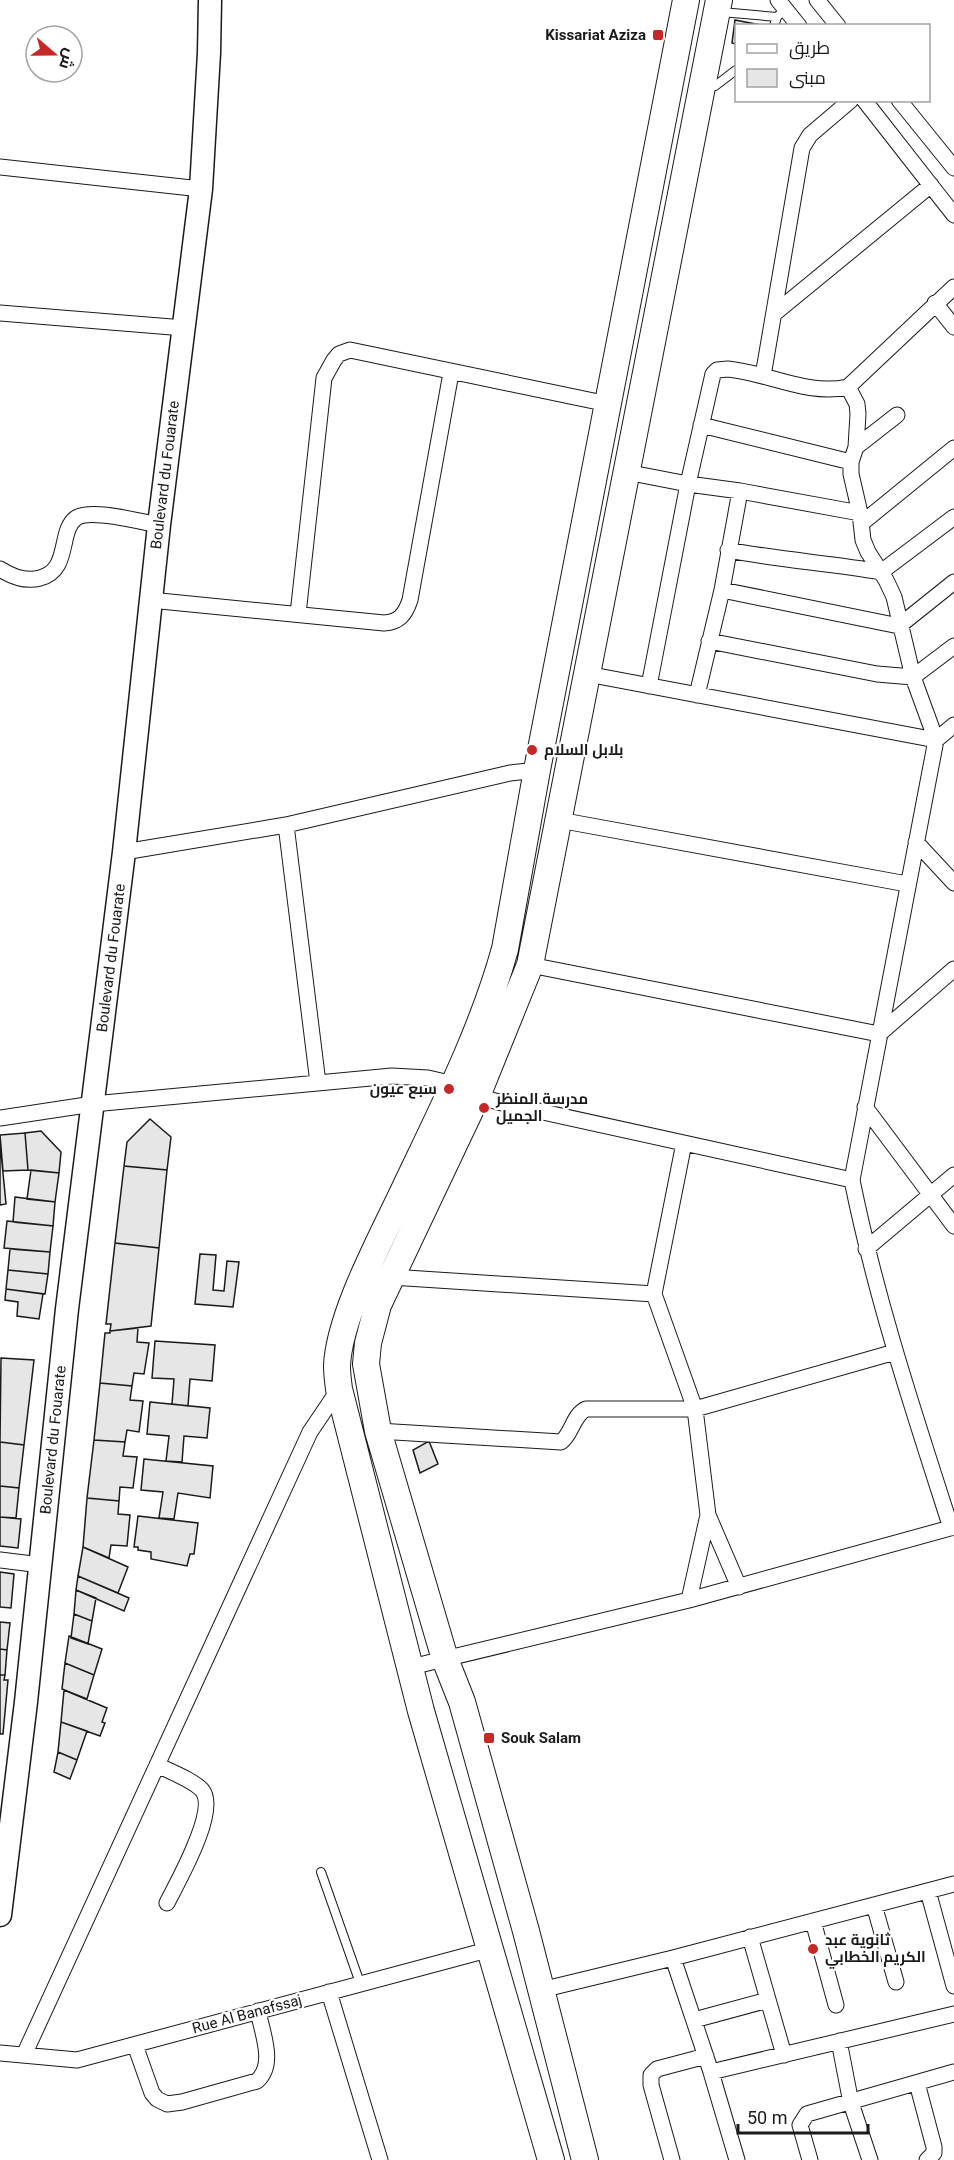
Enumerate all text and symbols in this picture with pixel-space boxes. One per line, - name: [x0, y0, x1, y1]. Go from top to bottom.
- north arrow: [24, 24, 84, 84]
- legend: [735, 24, 930, 102]
- place label: Kissariat Aziza: [545, 26, 646, 44]
- marker: Kissariat Aziza: [651, 28, 665, 42]
- text: طريق: [789, 37, 830, 60]
- text: ش: [55, 46, 80, 72]
- text: مبنى: [789, 67, 826, 89]
- street label: Boulevard du Fouarate: [147, 400, 183, 550]
- place label: بلابل السلام: [544, 741, 623, 760]
- marker: بلابل السلام: [525, 743, 539, 757]
- street label: Boulevard du Fouarate: [93, 883, 129, 1033]
- place label: سبع عيون: [370, 1080, 437, 1099]
- marker: سبع عيون: [442, 1082, 456, 1096]
- place label: مدرسة المنظر الجميل: [495, 1090, 588, 1125]
- marker: مدرسة المنظر الجميل: [477, 1101, 491, 1115]
- street label: Boulevard du Fouarate: [36, 1365, 70, 1515]
- place label: Souk Salam: [501, 1729, 581, 1747]
- marker: Souk Salam: [482, 1731, 496, 1745]
- place label: ثانوية عبد الكريم الخطابي: [825, 1931, 926, 1969]
- marker: ثانوية عبد الكريم الخطابي: [806, 1942, 820, 1956]
- street label: Rue Al Banafssaj: [190, 1991, 304, 2037]
- scale bar: [738, 2097, 868, 2135]
- text: 50 m: [747, 2107, 787, 2128]

